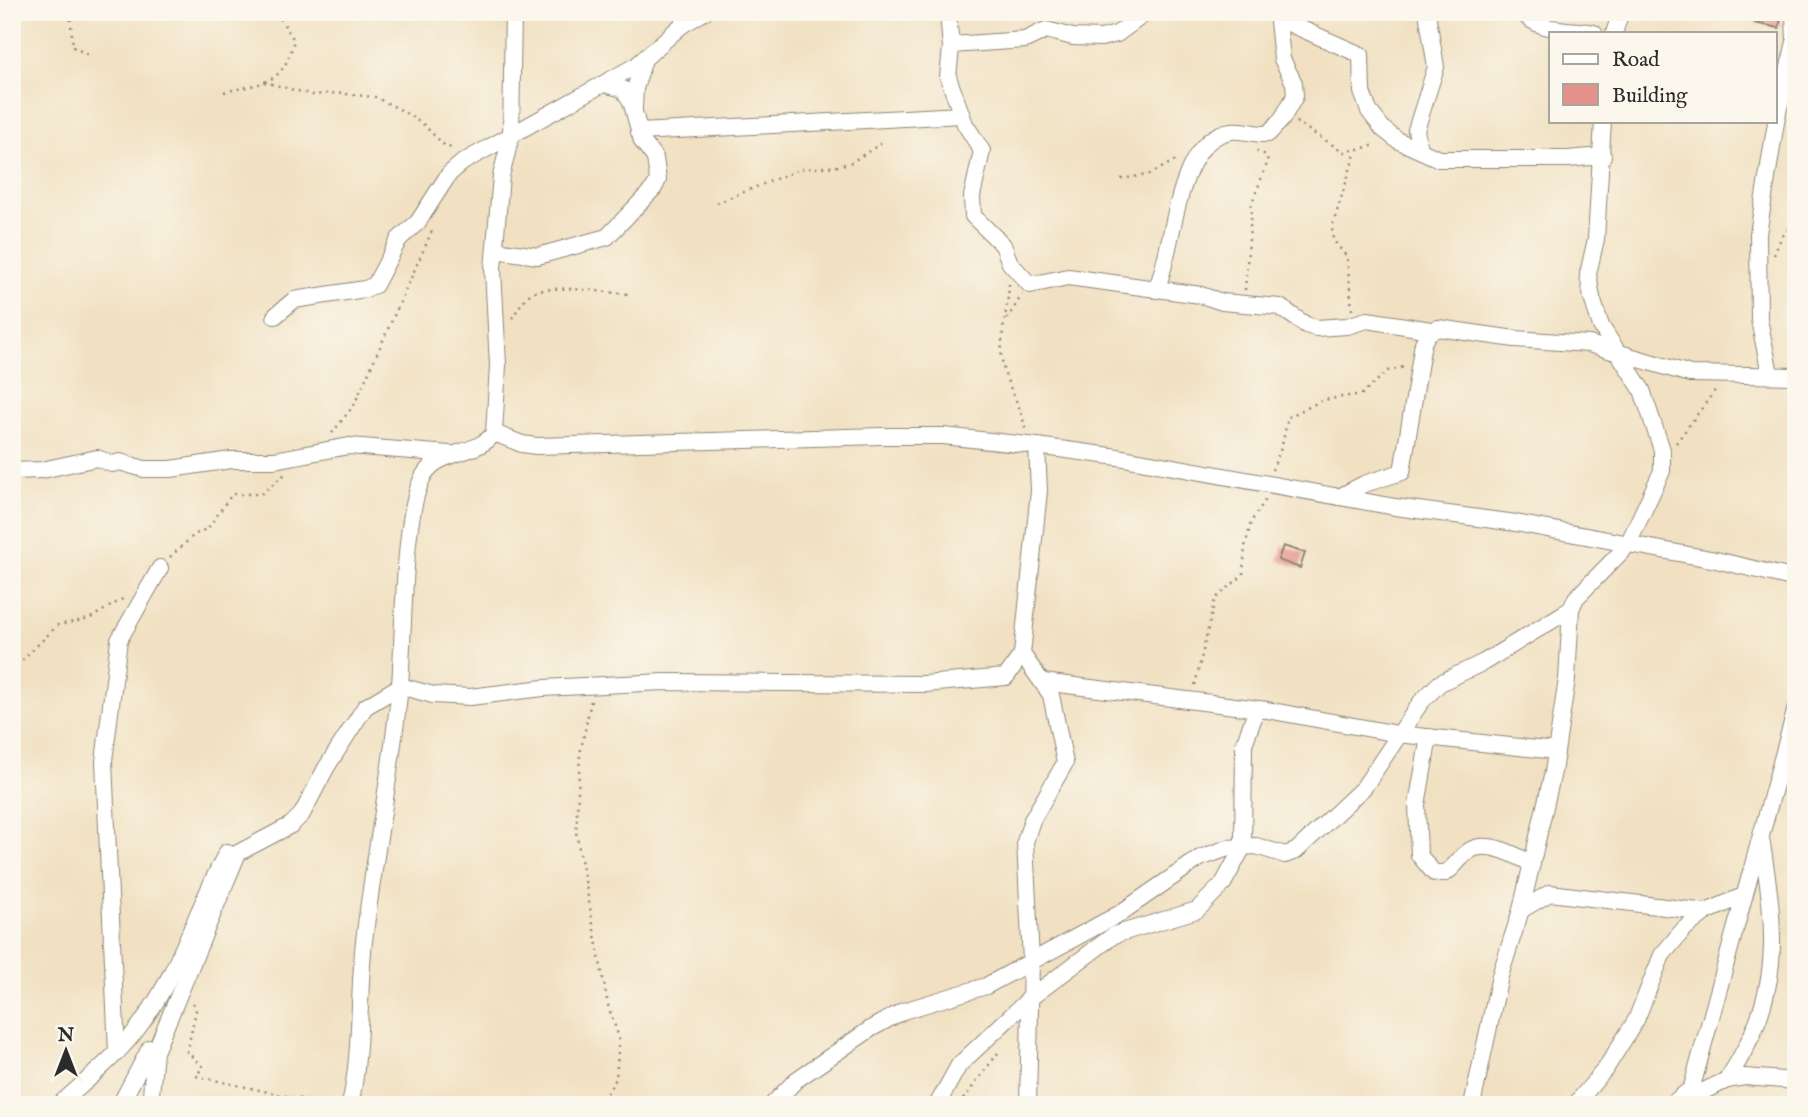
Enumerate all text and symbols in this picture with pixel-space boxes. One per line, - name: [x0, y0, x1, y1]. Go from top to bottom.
- legend: [1549, 32, 1776, 122]
- text: Road: [1612, 47, 1660, 74]
- text: Building: [1612, 83, 1688, 110]
- north arrow: [32, 1016, 102, 1086]
- text: N: [57, 1024, 75, 1048]

